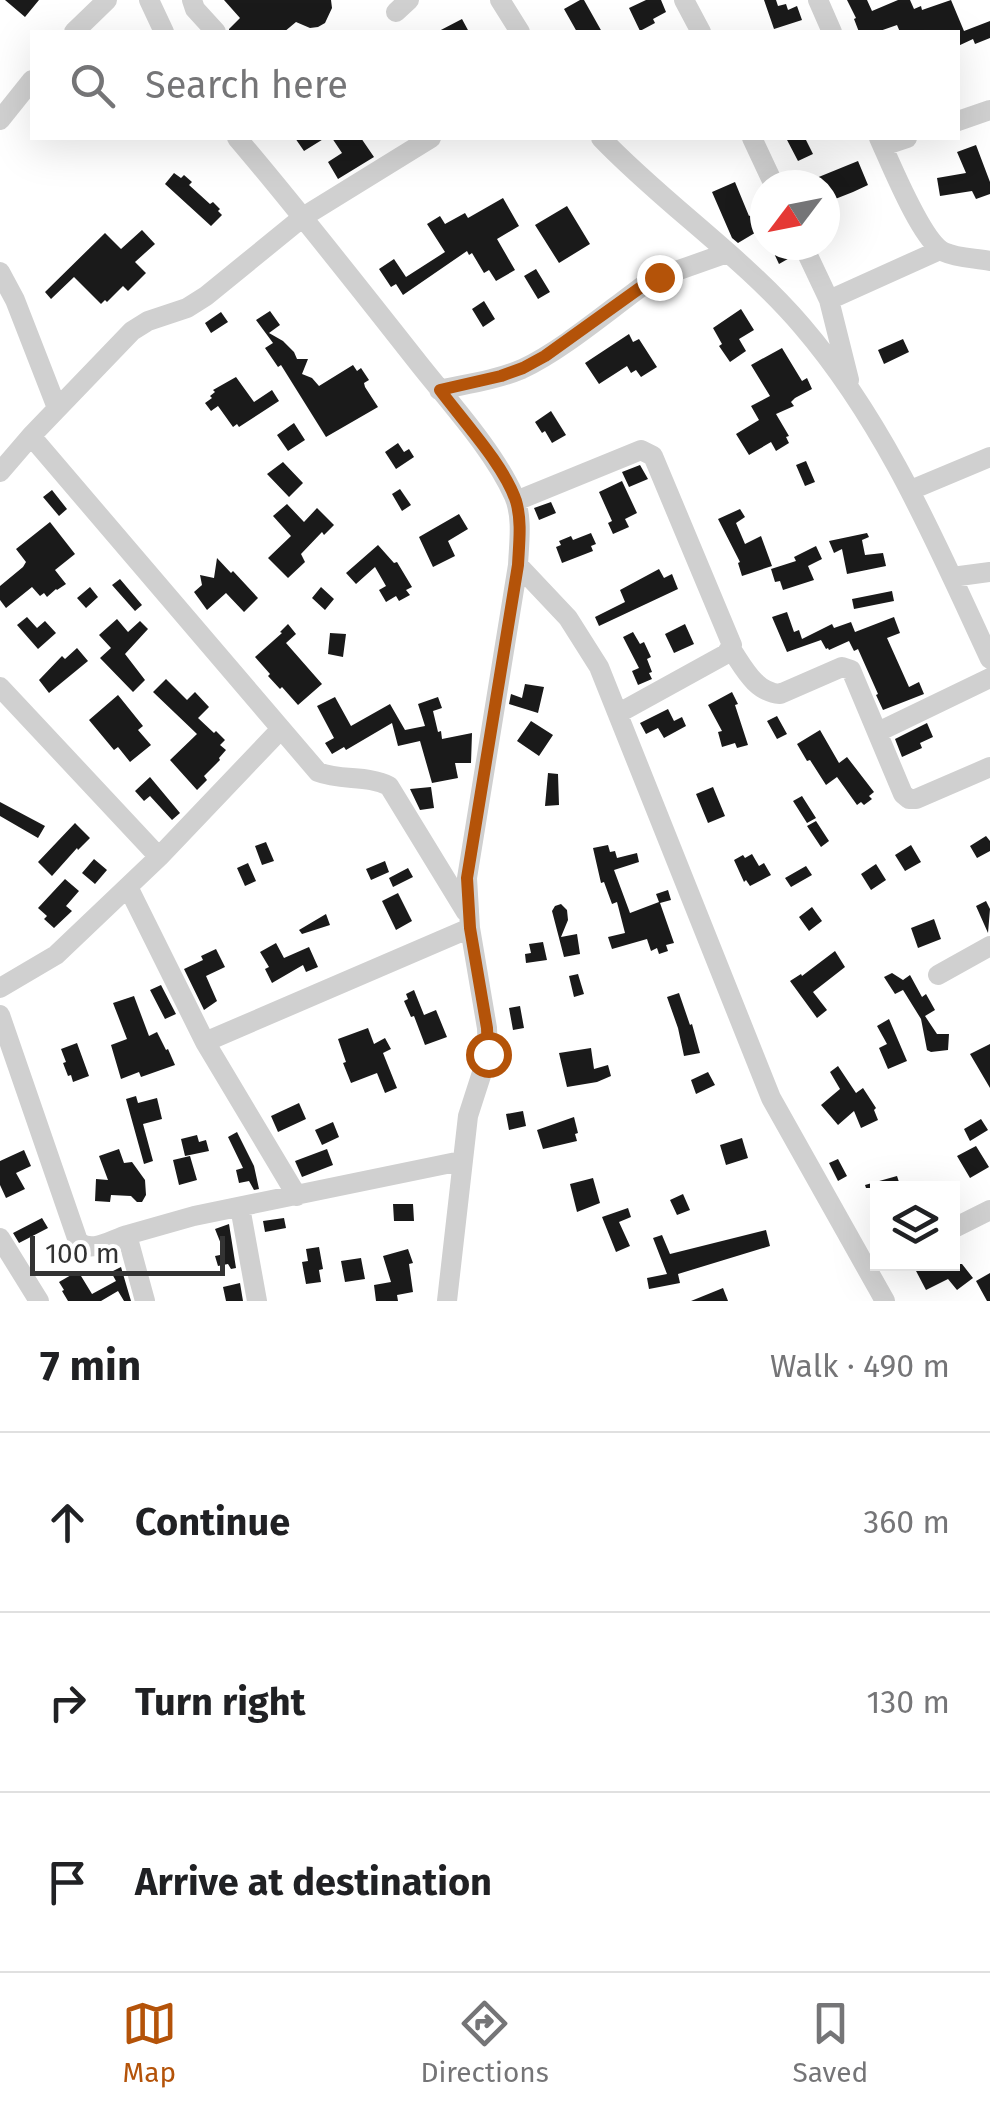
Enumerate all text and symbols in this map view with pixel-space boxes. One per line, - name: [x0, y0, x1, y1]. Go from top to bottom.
- search box: [30, 30, 960, 140]
- icon: search: [65, 58, 120, 113]
- text: Search here: [145, 62, 348, 108]
- north arrow: [750, 170, 840, 260]
- route end: [637, 255, 683, 301]
- route start: [466, 1032, 512, 1078]
- map controls: [870, 1181, 960, 1271]
- button: layers: [870, 1181, 960, 1271]
- scale bar: [30, 1231, 225, 1276]
- text: 100 m: [45, 1237, 120, 1270]
- text: 7 min: [40, 1341, 141, 1391]
- text: Walk · 490 m: [770, 1347, 950, 1385]
- icon: ahead: [40, 1495, 95, 1550]
- text: Continue: [135, 1499, 290, 1545]
- text: 360 m: [863, 1503, 950, 1541]
- icon: right: [40, 1675, 95, 1730]
- text: Turn right: [135, 1679, 305, 1725]
- text: 130 m: [866, 1683, 950, 1721]
- icon: arrive: [40, 1855, 95, 1910]
- text: Arrive at destination: [135, 1859, 492, 1905]
- tab: Map: [122, 1996, 177, 2089]
- tab: Directions: [420, 1996, 549, 2089]
- tab: Saved: [792, 1996, 868, 2089]

